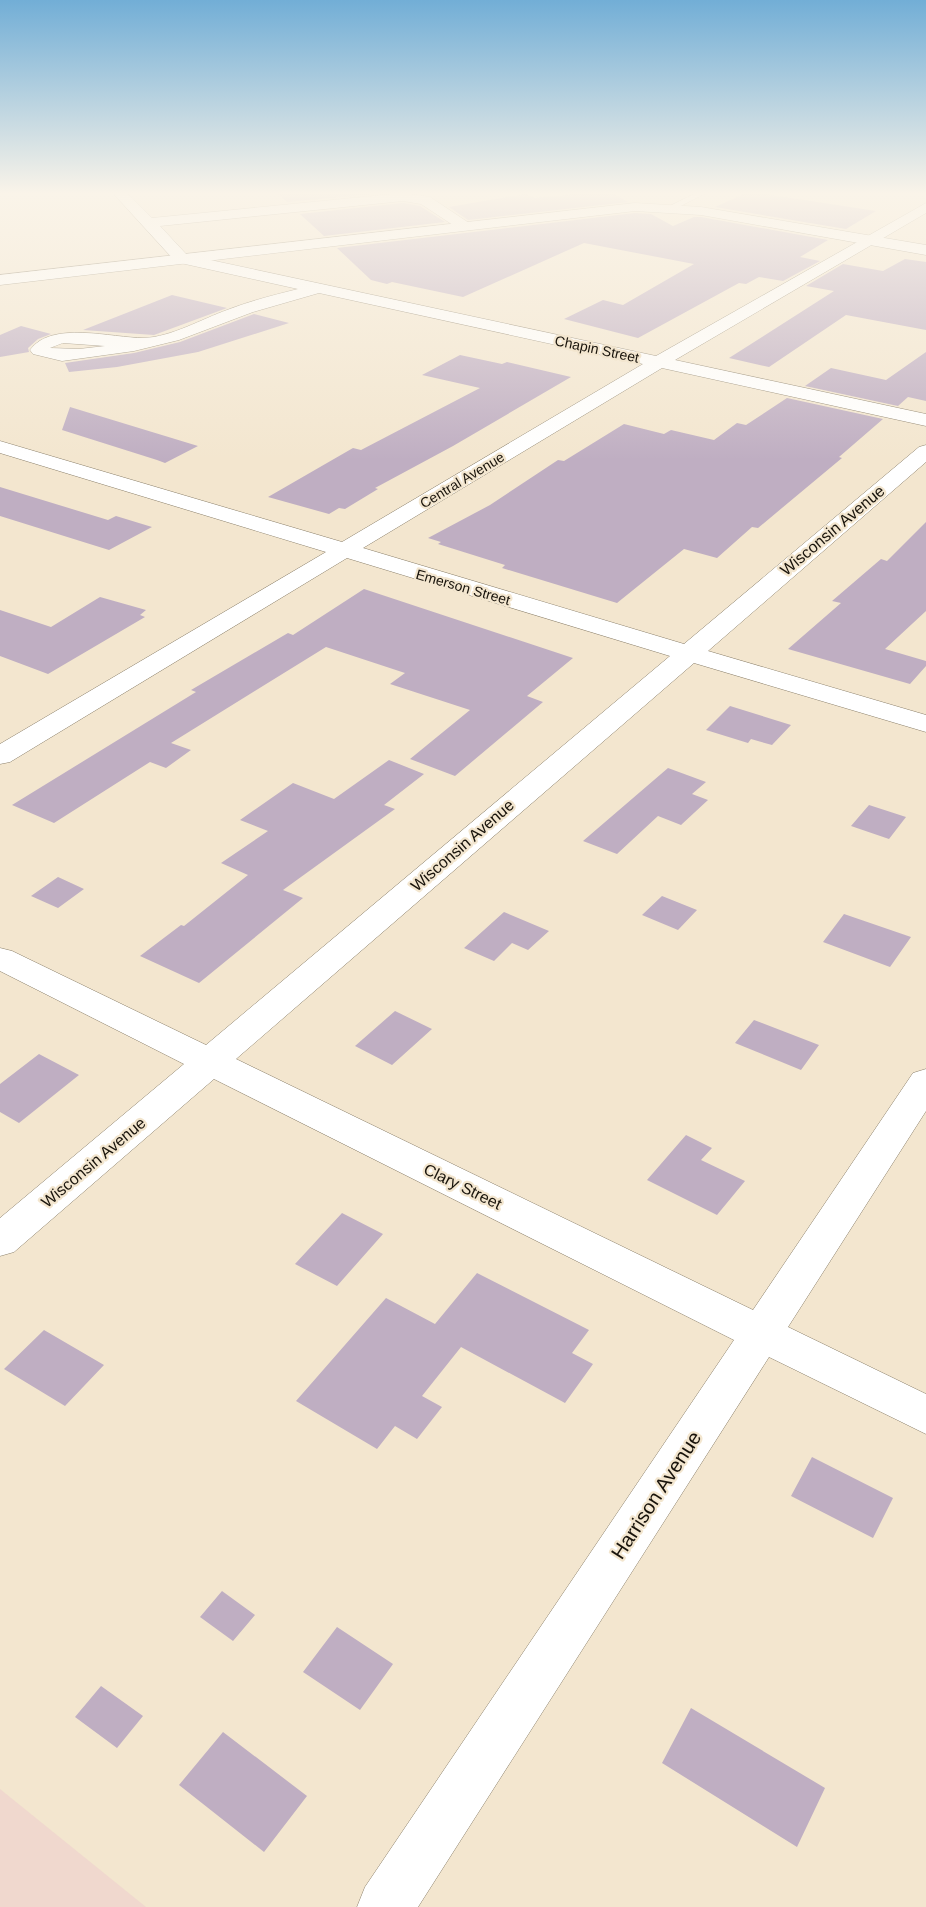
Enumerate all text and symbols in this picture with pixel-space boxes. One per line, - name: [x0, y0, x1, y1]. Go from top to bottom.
- street label: Chapin Street: [553, 332, 641, 366]
- street label: Central Avenue: [417, 448, 507, 511]
- street label: Wisconsin Avenue: [777, 482, 888, 579]
- street label: Emerson Street: [414, 566, 512, 608]
- street label: Wisconsin Avenue: [408, 796, 517, 895]
- street label: Wisconsin Avenue: [38, 1114, 149, 1211]
- street label: Clary Street: [421, 1160, 505, 1213]
- street label: Harrison Avenue: [607, 1427, 705, 1563]

